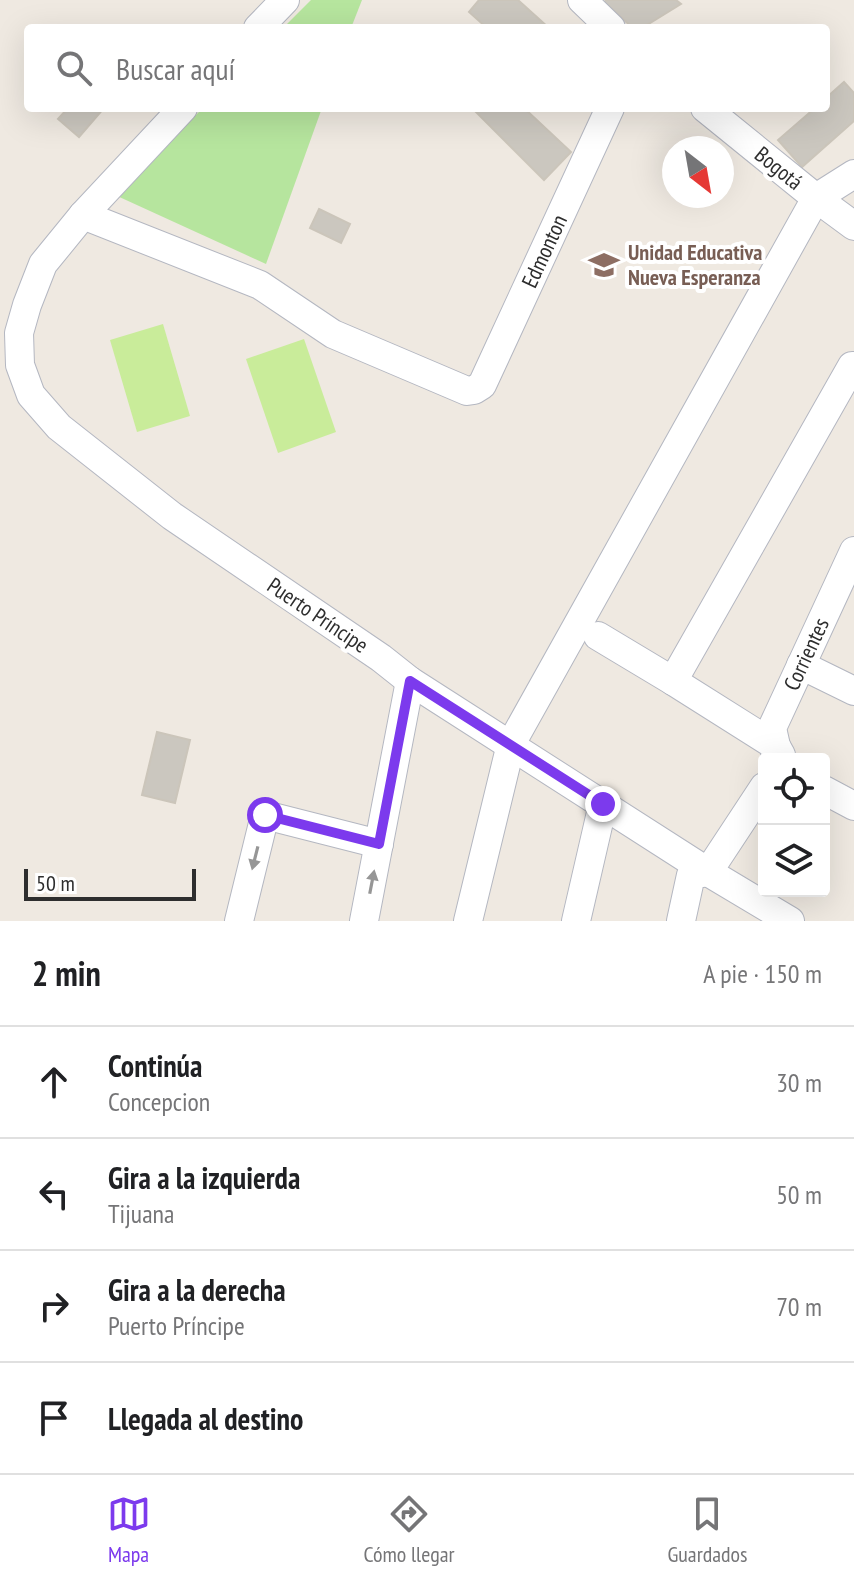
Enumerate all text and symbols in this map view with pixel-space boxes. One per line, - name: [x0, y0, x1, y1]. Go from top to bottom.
- search box: [24, 24, 830, 112]
- icon: search: [52, 46, 96, 90]
- text: Buscar aquí: [116, 49, 235, 88]
- north arrow: [662, 136, 734, 208]
- street label: Bogotá: [749, 140, 809, 196]
- street label: Edmonton: [515, 210, 573, 292]
- place label: Unidad Educativa Nueva Esperanza: [628, 238, 762, 291]
- school or university icon: Unidad Educativa Nueva Esperanza: [587, 248, 621, 282]
- street label: Puerto Príncipe: [262, 571, 374, 659]
- street label: Corrientes: [777, 613, 835, 695]
- map controls: [758, 753, 830, 897]
- button: locate: [758, 753, 830, 825]
- route end: [585, 786, 621, 822]
- route start: [247, 797, 283, 833]
- button: layers: [758, 825, 830, 897]
- one-way arrow: [248, 845, 260, 870]
- scale bar: [24, 865, 196, 901]
- text: 50 m: [36, 869, 75, 897]
- one-way arrow: [366, 870, 379, 895]
- text: 2 min: [32, 951, 101, 995]
- text: A pie · 150 m: [703, 957, 822, 990]
- text: Continúa: [108, 1046, 202, 1085]
- icon: ahead: [32, 1060, 76, 1104]
- text: 30 m: [776, 1066, 822, 1099]
- text: Concepcion: [108, 1085, 210, 1118]
- text: Gira a la izquierda: [108, 1158, 300, 1197]
- icon: left: [32, 1172, 76, 1216]
- text: 50 m: [776, 1178, 822, 1211]
- text: Tijuana: [108, 1197, 174, 1230]
- text: Gira a la derecha: [108, 1270, 286, 1309]
- icon: right: [32, 1284, 76, 1328]
- text: 70 m: [776, 1290, 822, 1323]
- text: Puerto Príncipe: [108, 1309, 245, 1342]
- icon: arrive: [32, 1396, 76, 1440]
- text: Llegada al destino: [108, 1399, 303, 1438]
- tab: Mapa: [107, 1492, 151, 1568]
- tab: Cómo llegar: [364, 1492, 454, 1568]
- tab: Guardados: [667, 1492, 747, 1568]

